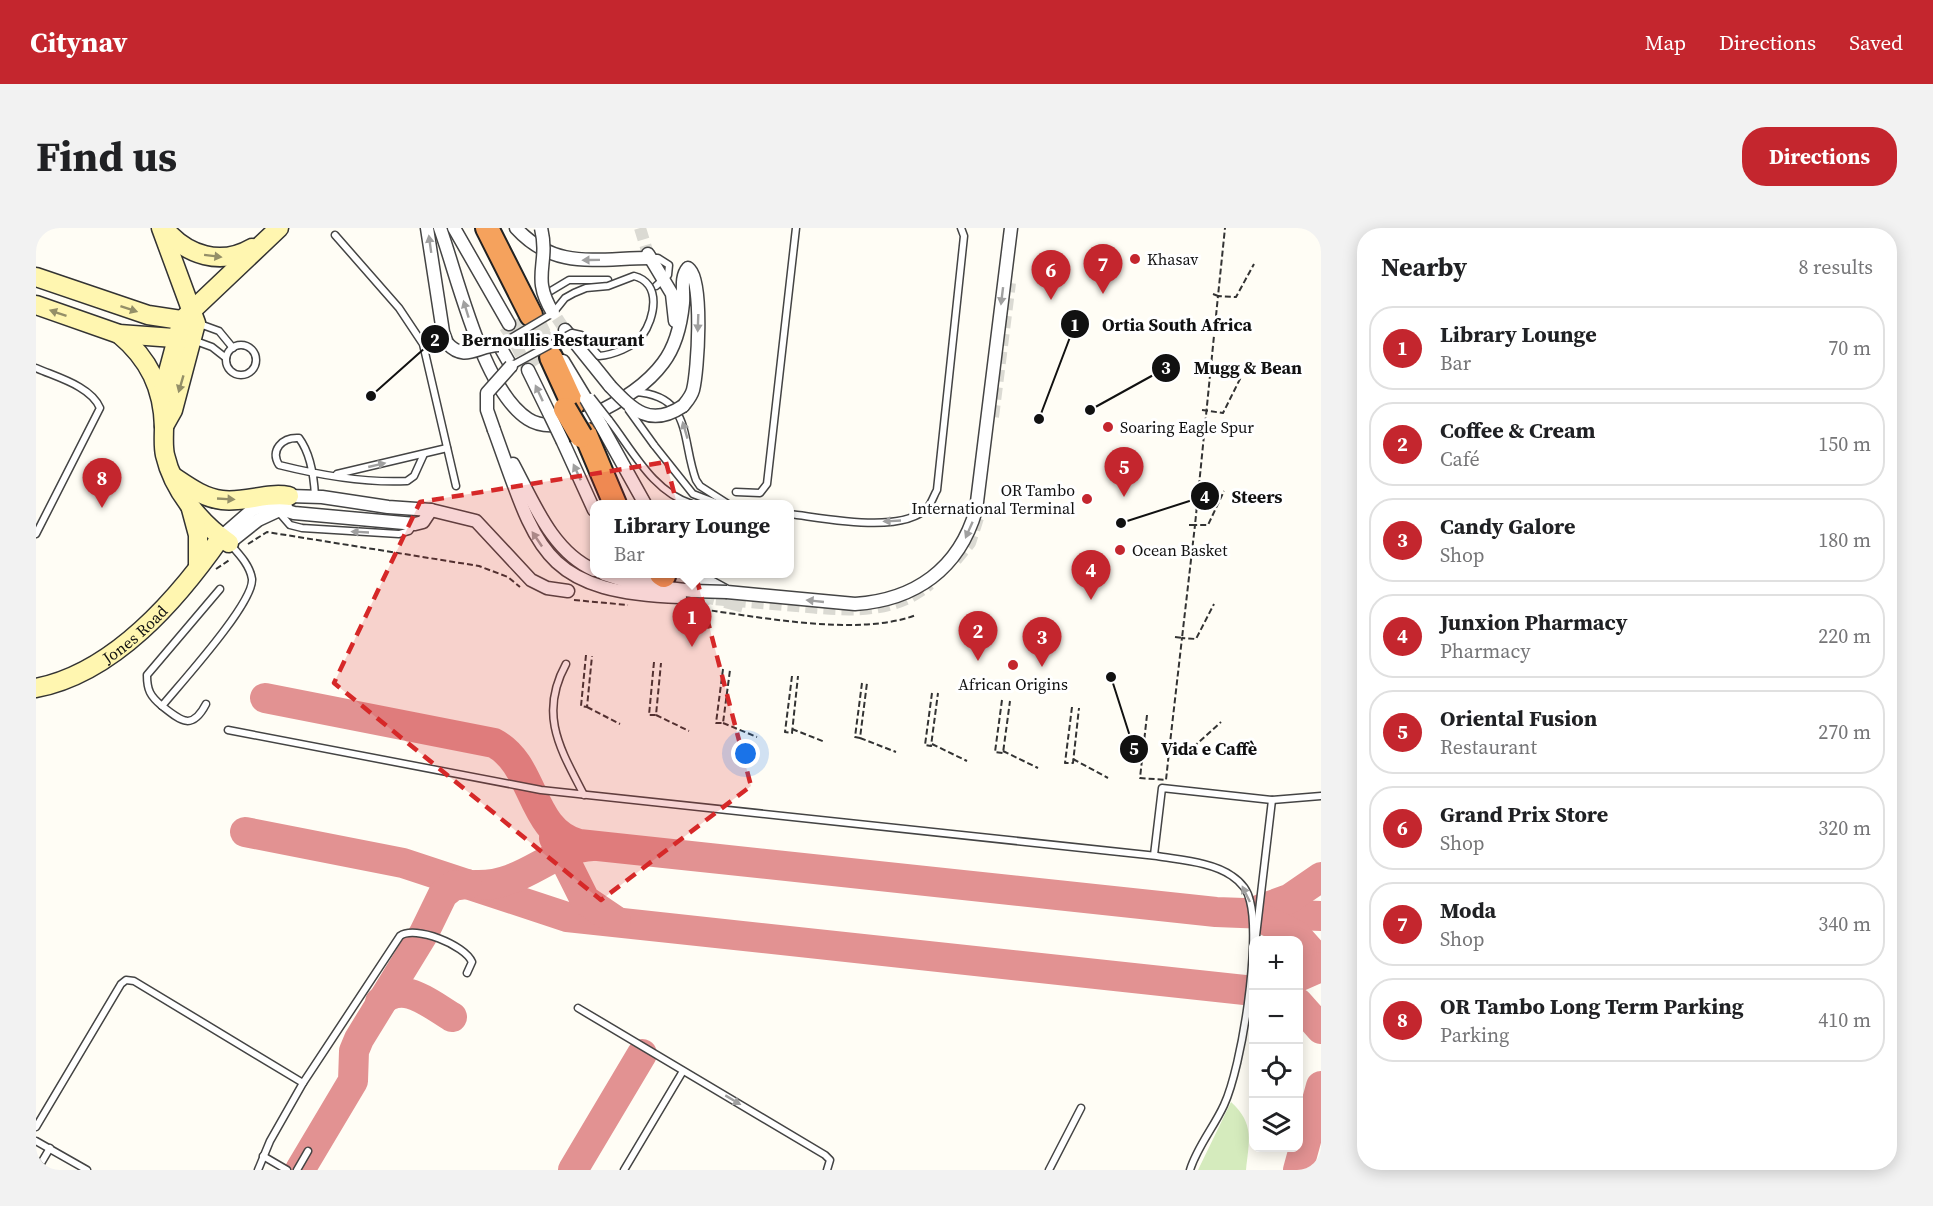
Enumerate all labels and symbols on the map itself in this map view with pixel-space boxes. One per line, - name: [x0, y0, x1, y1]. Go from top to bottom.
- one-way arrow: [425, 235, 434, 254]
- pin: 7: [1084, 244, 1122, 294]
- place label: Khasav: [1147, 248, 1198, 270]
- pin: 6: [1032, 250, 1070, 300]
- one-way arrow: [204, 252, 223, 261]
- marker: Khasav: [1128, 252, 1142, 266]
- one-way arrow: [582, 255, 601, 265]
- one-way arrow: [998, 287, 1007, 306]
- one-way arrow: [460, 300, 470, 318]
- one-way arrow: [120, 304, 138, 314]
- callout: Ortia South Africa: [1060, 306, 1265, 342]
- one-way arrow: [49, 307, 67, 317]
- text: 1: [1070, 312, 1080, 337]
- text: Ortia South Africa: [1102, 312, 1253, 337]
- one-way arrow: [693, 313, 702, 332]
- callout: Bernoullis Restaurant: [420, 321, 656, 357]
- text: 2: [430, 327, 440, 352]
- text: Bernoullis Restaurant: [462, 327, 645, 352]
- callout: Mugg & Bean: [1151, 350, 1314, 386]
- text: 3: [1161, 355, 1171, 380]
- text: Mugg & Bean: [1194, 355, 1302, 380]
- one-way arrow: [176, 375, 185, 393]
- one-way arrow: [534, 384, 543, 401]
- place label: Soaring Eagle Spur: [1120, 416, 1254, 438]
- marker: Soaring Eagle Spur: [1101, 420, 1115, 434]
- one-way arrow: [680, 421, 689, 439]
- pin: 5: [1104, 448, 1144, 497]
- pin: 8: [82, 458, 122, 508]
- one-way arrow: [368, 459, 386, 469]
- one-way arrow: [573, 464, 582, 481]
- callout: Steers: [1190, 478, 1295, 514]
- place label: OR Tambo International Terminal: [911, 479, 1075, 519]
- text: 4: [1200, 484, 1210, 509]
- text: Steers: [1231, 484, 1283, 509]
- marker: OR Tambo International Terminal: [1080, 492, 1094, 506]
- one-way arrow: [216, 495, 235, 504]
- one-way arrow: [882, 517, 901, 526]
- one-way arrow: [964, 522, 974, 540]
- one-way arrow: [351, 527, 370, 536]
- one-way arrow: [532, 531, 543, 547]
- place label: Ocean Basket: [1132, 539, 1228, 561]
- marker: Ocean Basket: [1113, 543, 1127, 557]
- pin: 4: [1072, 550, 1110, 600]
- one-way arrow: [805, 596, 824, 606]
- pin: 1: [672, 598, 712, 647]
- street label: Jones Road: [97, 600, 172, 669]
- pin: 2: [958, 612, 998, 661]
- pin: 3: [1022, 618, 1062, 667]
- marker: African Origins: [1006, 658, 1020, 672]
- place label: African Origins: [958, 673, 1068, 695]
- callout: Vida e Caffè: [1119, 731, 1269, 767]
- text: 5: [1129, 736, 1139, 761]
- text: Vida e Caffè: [1161, 736, 1257, 761]
- your location: [731, 739, 760, 768]
- one-way arrow: [1242, 885, 1252, 903]
- one-way arrow: [725, 1095, 741, 1106]

